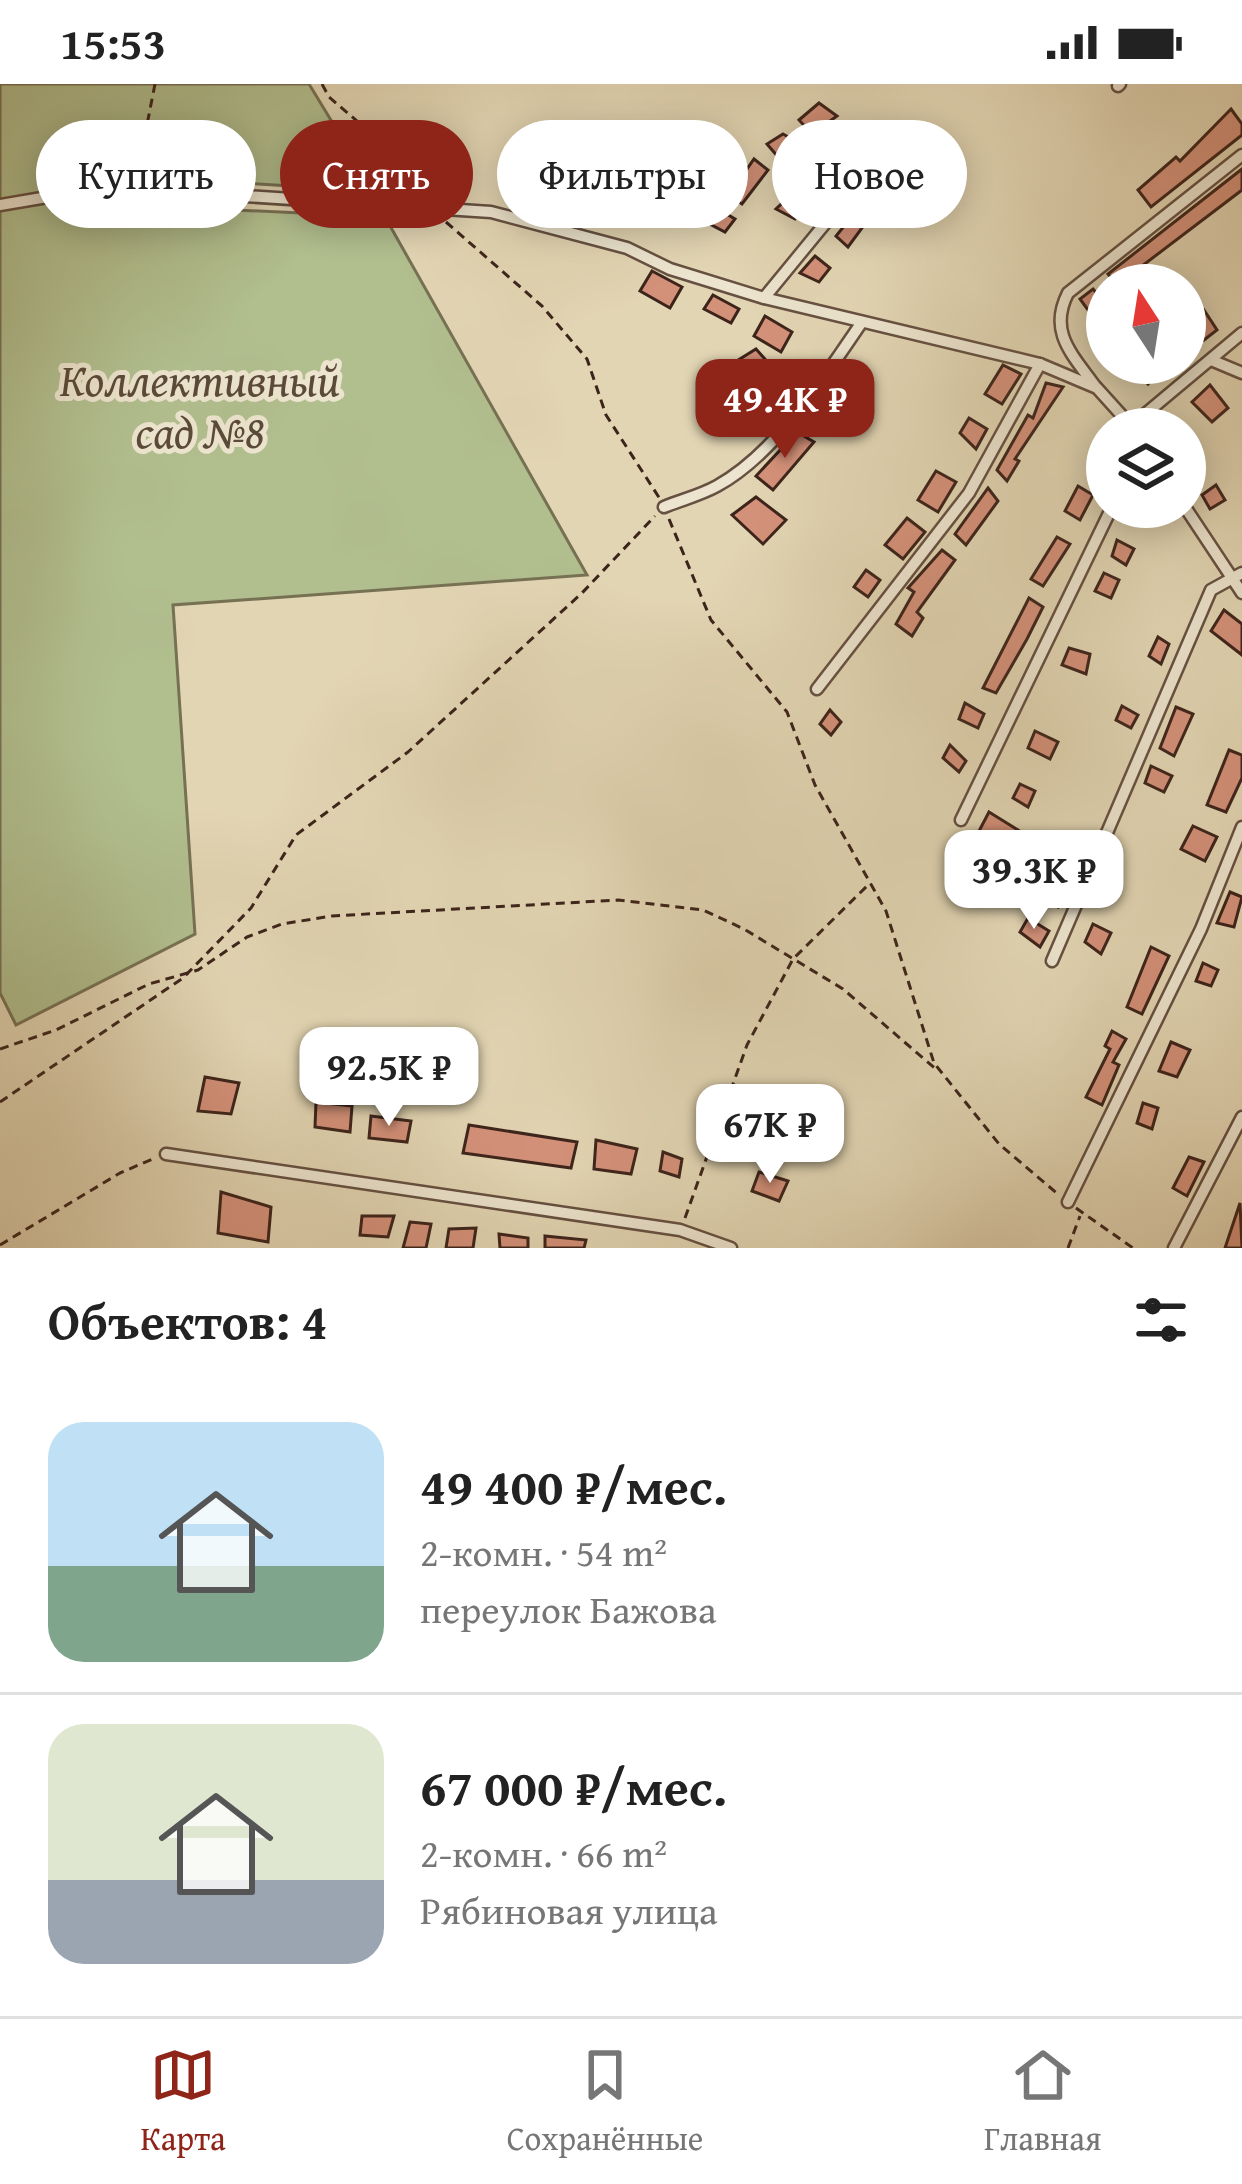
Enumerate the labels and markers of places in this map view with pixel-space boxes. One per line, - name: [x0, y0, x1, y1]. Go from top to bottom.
- pin: 49.4K ₽: [674, 359, 896, 461]
- pin: 39.3K ₽: [923, 830, 1145, 932]
- pin: 92.5K ₽: [278, 1027, 500, 1129]
- pin: 67K ₽: [686, 1084, 854, 1186]

